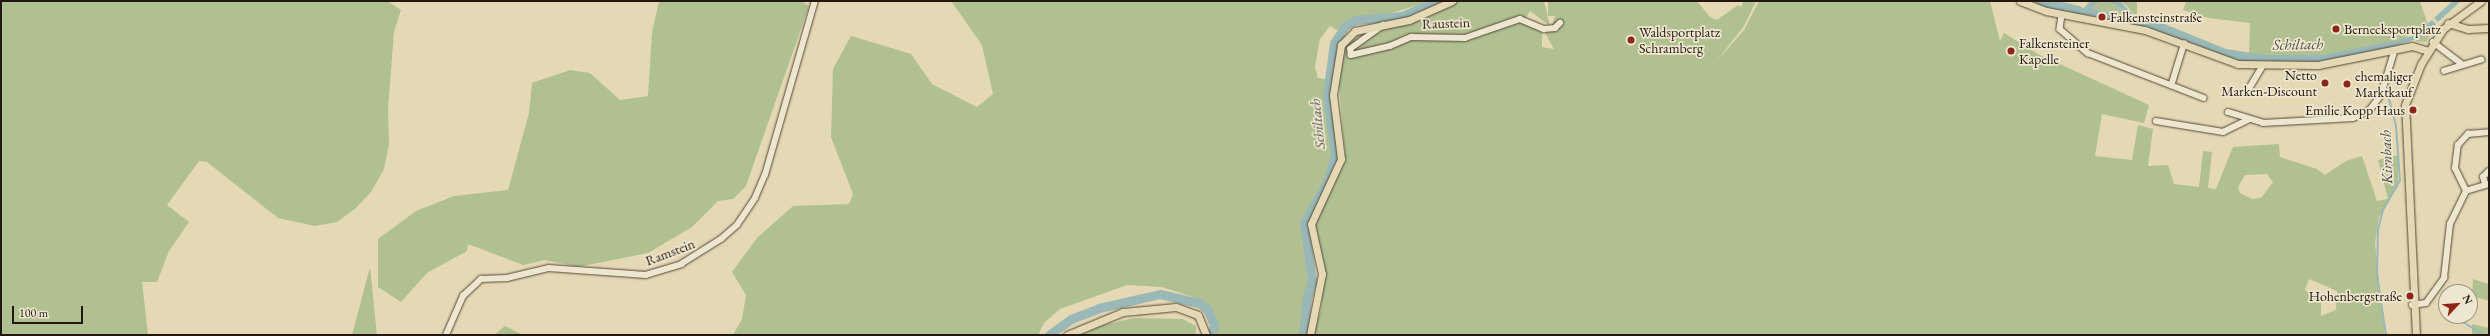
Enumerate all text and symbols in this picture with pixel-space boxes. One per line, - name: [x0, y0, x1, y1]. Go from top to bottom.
- place label: Falkensteinstraße: [2110, 9, 2202, 25]
- marker: Falkensteinstraße: [2097, 12, 2107, 22]
- street label: Raustein: [1422, 14, 1470, 32]
- place label: Bernecksportplatz: [2344, 21, 2441, 37]
- place label: Waldsportplatz Schramberg: [1639, 24, 1720, 56]
- marker: Bernecksportplatz: [2331, 24, 2341, 34]
- marker: Waldsportplatz Schramberg: [1626, 35, 1636, 45]
- place label: Falkensteiner Kapelle: [2019, 35, 2089, 68]
- water label: Schiltach: [2273, 35, 2323, 53]
- marker: Falkensteiner Kapelle: [2006, 46, 2016, 56]
- place label: Netto Marken-Discount: [2221, 67, 2317, 100]
- place label: ehemaliger Marktkauf: [2355, 68, 2413, 100]
- marker: Netto Marken-Discount: [2320, 78, 2330, 88]
- marker: ehemaliger Marktkauf: [2342, 79, 2352, 89]
- water label: Schiltach: [1305, 98, 1329, 150]
- place label: Emilie Kopp Haus: [2305, 102, 2405, 118]
- marker: Emilie Kopp Haus: [2408, 105, 2418, 115]
- water label: Kirnbach: [2376, 130, 2396, 184]
- street label: Ramstein: [643, 235, 697, 269]
- north arrow: [2438, 284, 2478, 324]
- place label: Hohenbergstraße: [2309, 288, 2402, 304]
- marker: Hohenbergstraße: [2405, 291, 2415, 301]
- text: N: [2460, 292, 2476, 306]
- scale bar: [14, 298, 85, 324]
- text: 100 m: [19, 305, 48, 321]

